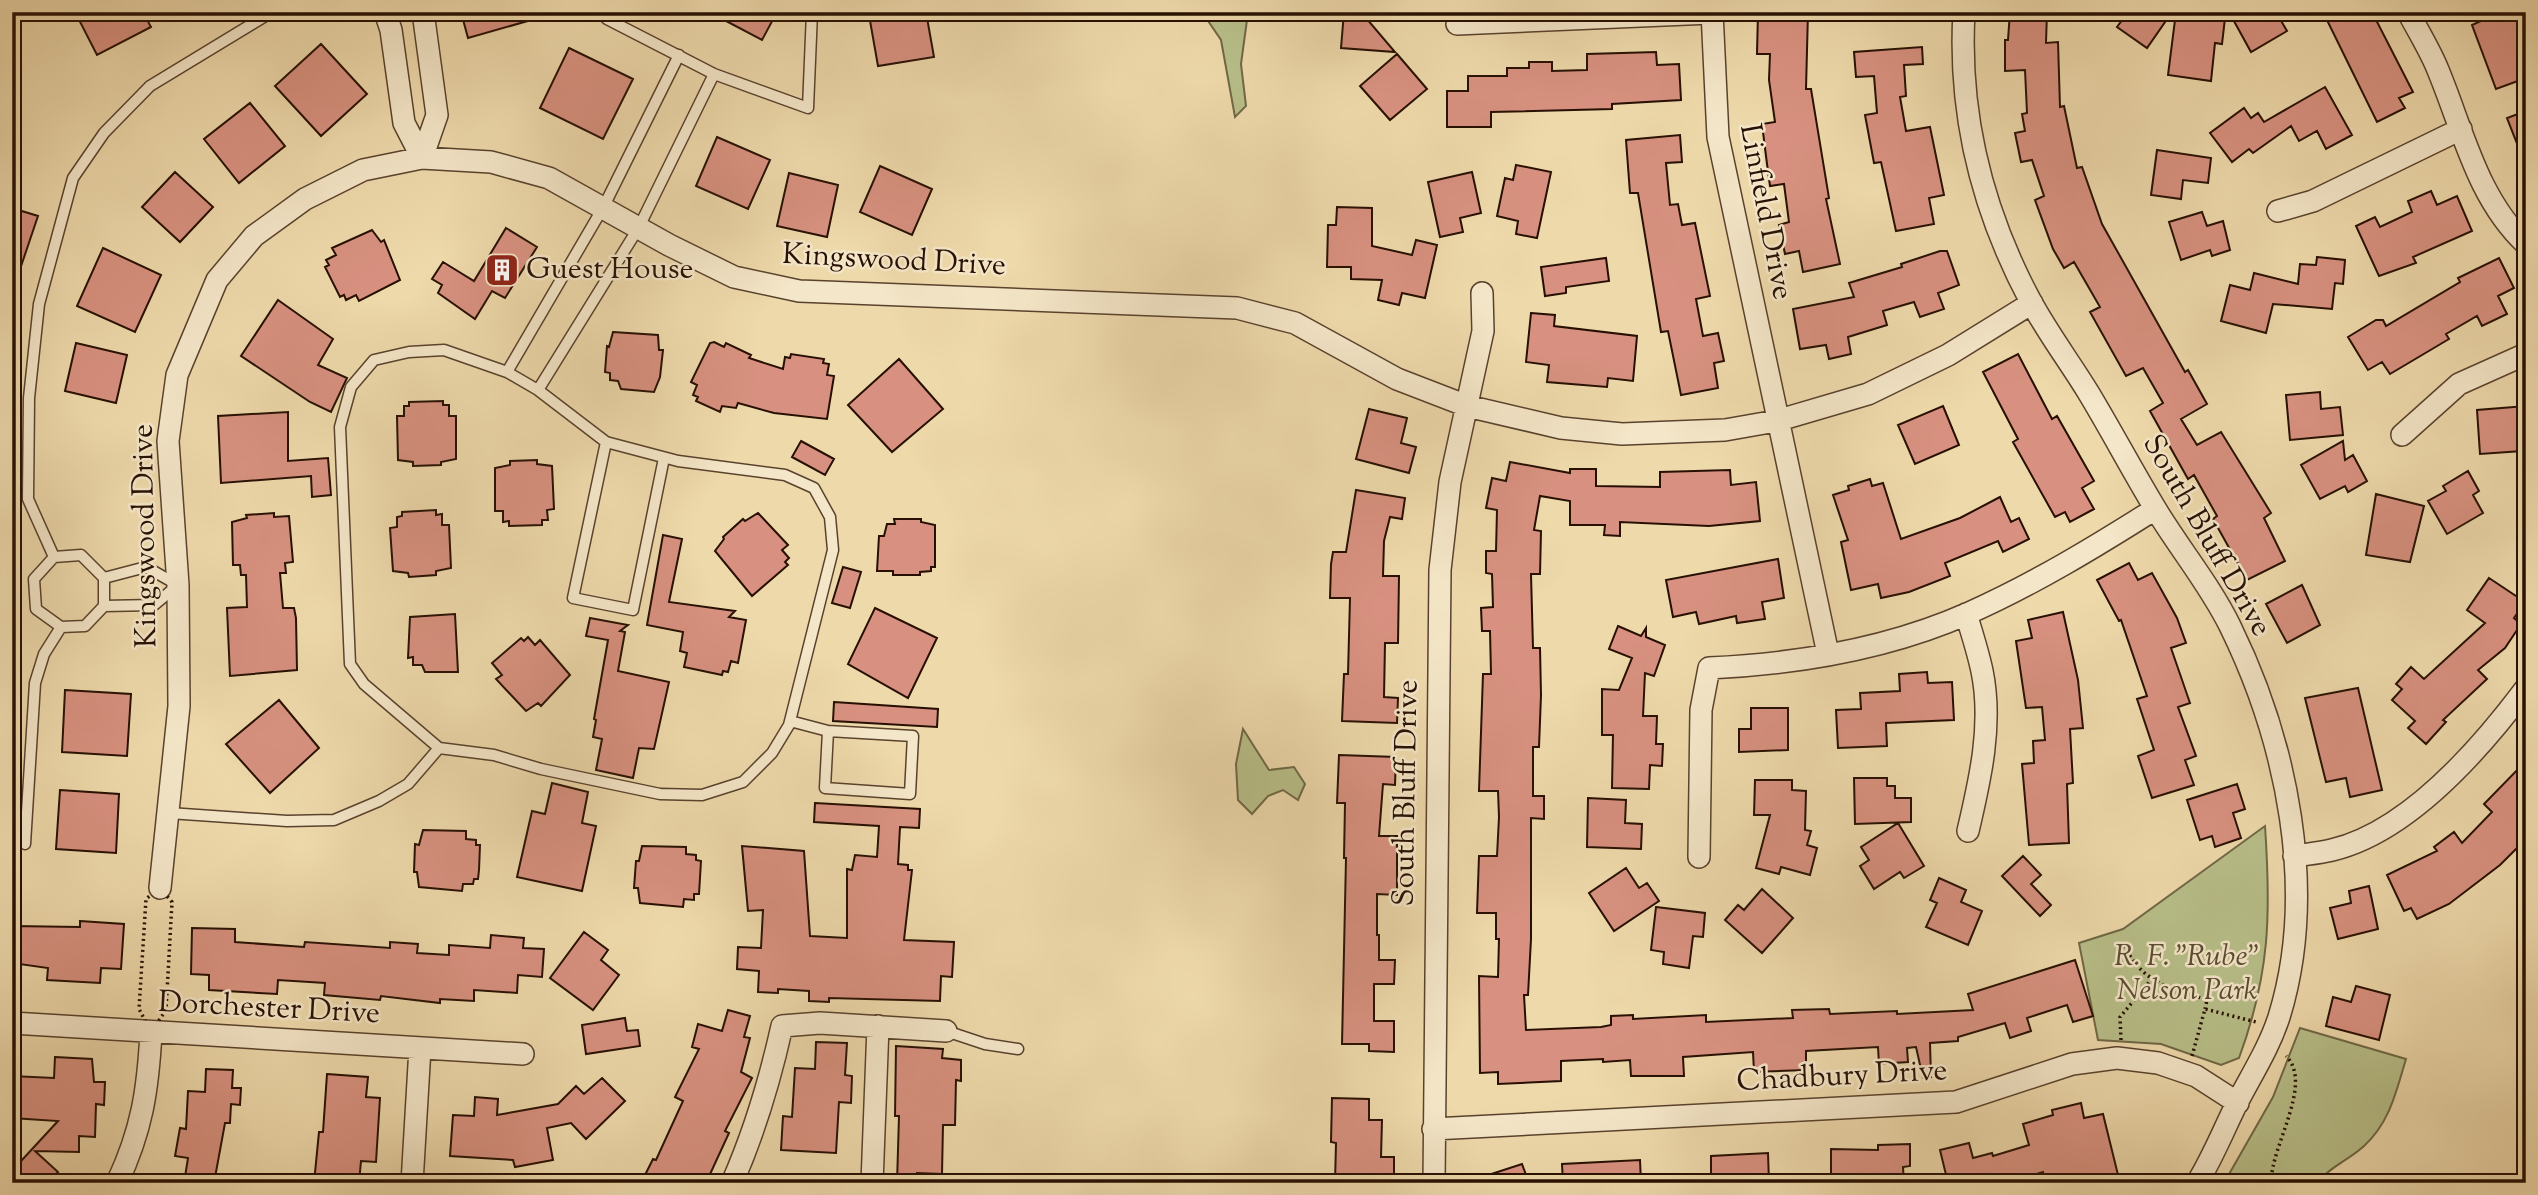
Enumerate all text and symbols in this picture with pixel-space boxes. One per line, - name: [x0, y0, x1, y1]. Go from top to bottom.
- street label: Linfield Drive: [1727, 121, 1803, 303]
- street label: Kingswood Drive: [781, 234, 1007, 288]
- place label: Guest House: [526, 249, 693, 292]
- building icon: Guest House: [483, 251, 521, 289]
- street label: Kingswood Drive: [123, 424, 169, 648]
- street label: South Bluff Drive: [2131, 427, 2281, 645]
- street label: South Bluff Drive: [1384, 679, 1430, 907]
- park label: R. F. "Rube" Nelson Park: [2114, 936, 2260, 1013]
- street label: Dorchester Drive: [157, 982, 381, 1036]
- street label: Chadbury Drive: [1736, 1050, 1948, 1104]

